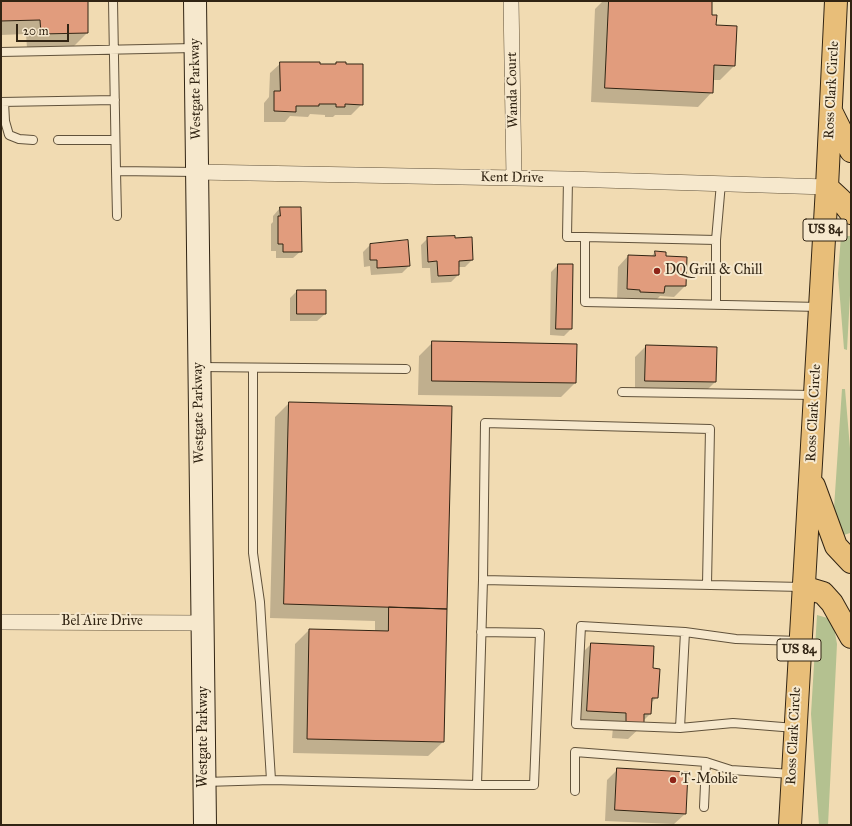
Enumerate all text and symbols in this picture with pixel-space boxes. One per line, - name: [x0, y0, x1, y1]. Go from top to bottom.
- scale bar: [18, 16, 71, 42]
- text: 20 m: [23, 24, 49, 38]
- street label: Westgate Parkway: [187, 38, 205, 140]
- street label: Ross Clark Circle: [821, 41, 843, 139]
- street label: Wanda Court: [504, 52, 522, 128]
- street label: Kent Drive: [480, 169, 544, 187]
- road number: US 84: [803, 219, 847, 241]
- place label: DQ Grill & Chill: [665, 263, 763, 279]
- marker: DQ Grill & Chill: [652, 266, 662, 276]
- street label: Westgate Parkway: [190, 362, 208, 464]
- street label: Ross Clark Circle: [803, 364, 825, 462]
- street label: Bel Aire Drive: [61, 614, 143, 630]
- road number: US 84: [777, 639, 821, 661]
- street label: Westgate Parkway: [196, 686, 212, 788]
- street label: Ross Clark Circle: [783, 687, 805, 785]
- place label: T-Mobile: [681, 772, 738, 788]
- marker: T-Mobile: [668, 775, 678, 785]

